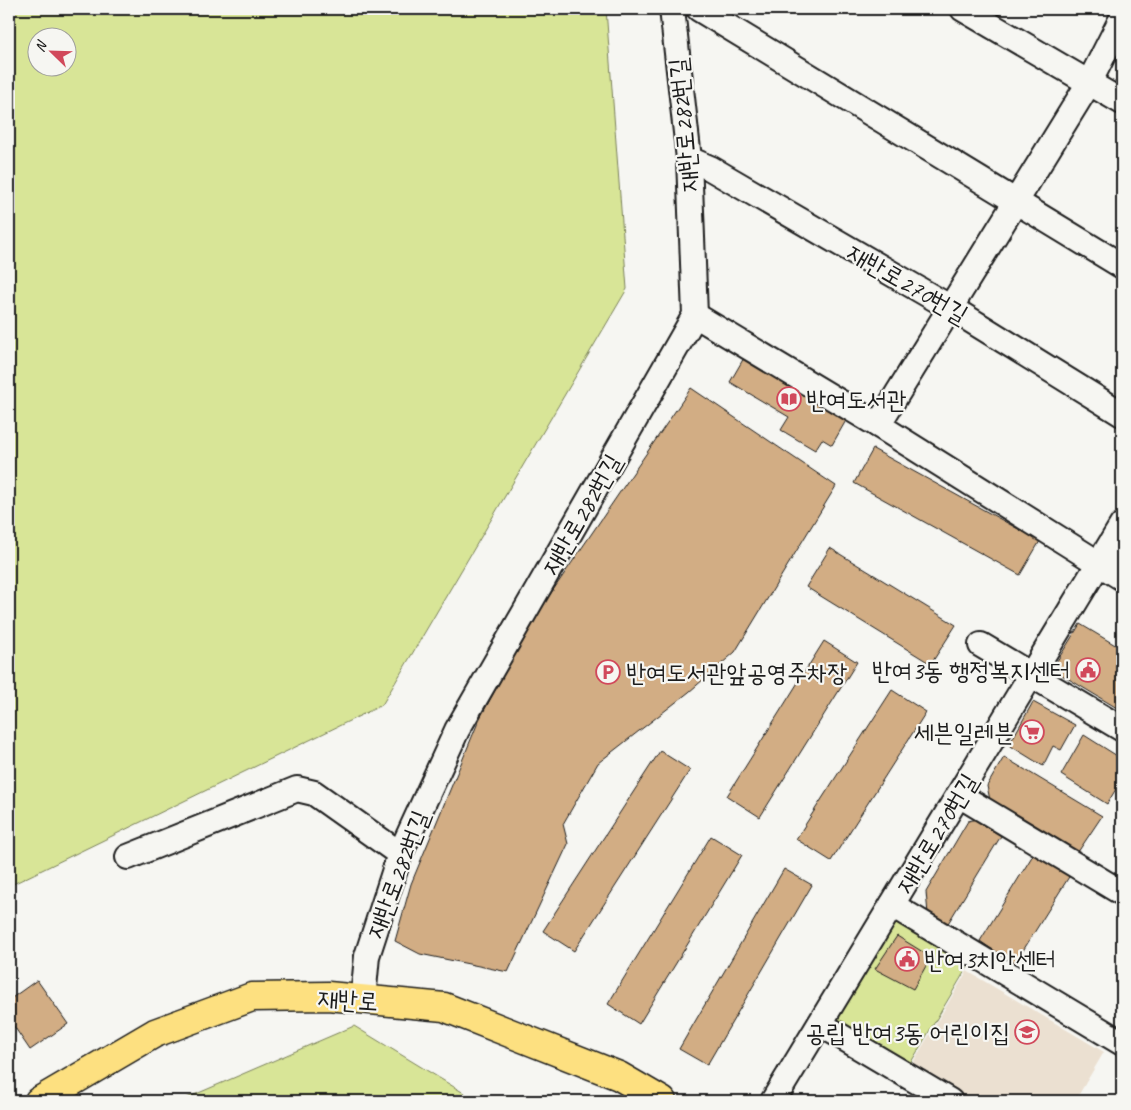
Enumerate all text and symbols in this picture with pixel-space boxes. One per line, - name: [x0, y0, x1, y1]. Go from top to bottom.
- north arrow: [28, 28, 78, 78]
- text: N: [31, 38, 51, 54]
- street label: 재반로282번길: [662, 57, 706, 193]
- street label: 재반로270번길: [841, 236, 974, 331]
- place label: 반여도서관: [806, 384, 907, 416]
- library icon: 반여도서관: [776, 386, 802, 412]
- street label: 재반로282번길: [534, 448, 629, 581]
- place label: 반여3동 행정복지센터: [872, 655, 1070, 687]
- place label: 반여도서관앞공영주차장: [626, 657, 847, 689]
- public building icon: 반여3동 행정복지센터: [1075, 657, 1101, 683]
- parking icon: 반여도서관앞공영주차장: [595, 659, 621, 685]
- place label: 세븐일레븐: [913, 717, 1014, 749]
- supermarket icon: 세븐일레븐: [1019, 719, 1045, 745]
- street label: 재반로270번길: [889, 768, 985, 899]
- street label: 재반로282번길: [359, 806, 437, 943]
- place label: 반여3치안센터: [924, 944, 1056, 976]
- public building icon: 반여3치안센터: [894, 946, 920, 972]
- street label: 재반로: [317, 982, 379, 1018]
- place label: 공립 반여3동 어린이집: [806, 1017, 1010, 1049]
- school or university icon: 공립 반여3동 어린이집: [1014, 1019, 1040, 1045]

